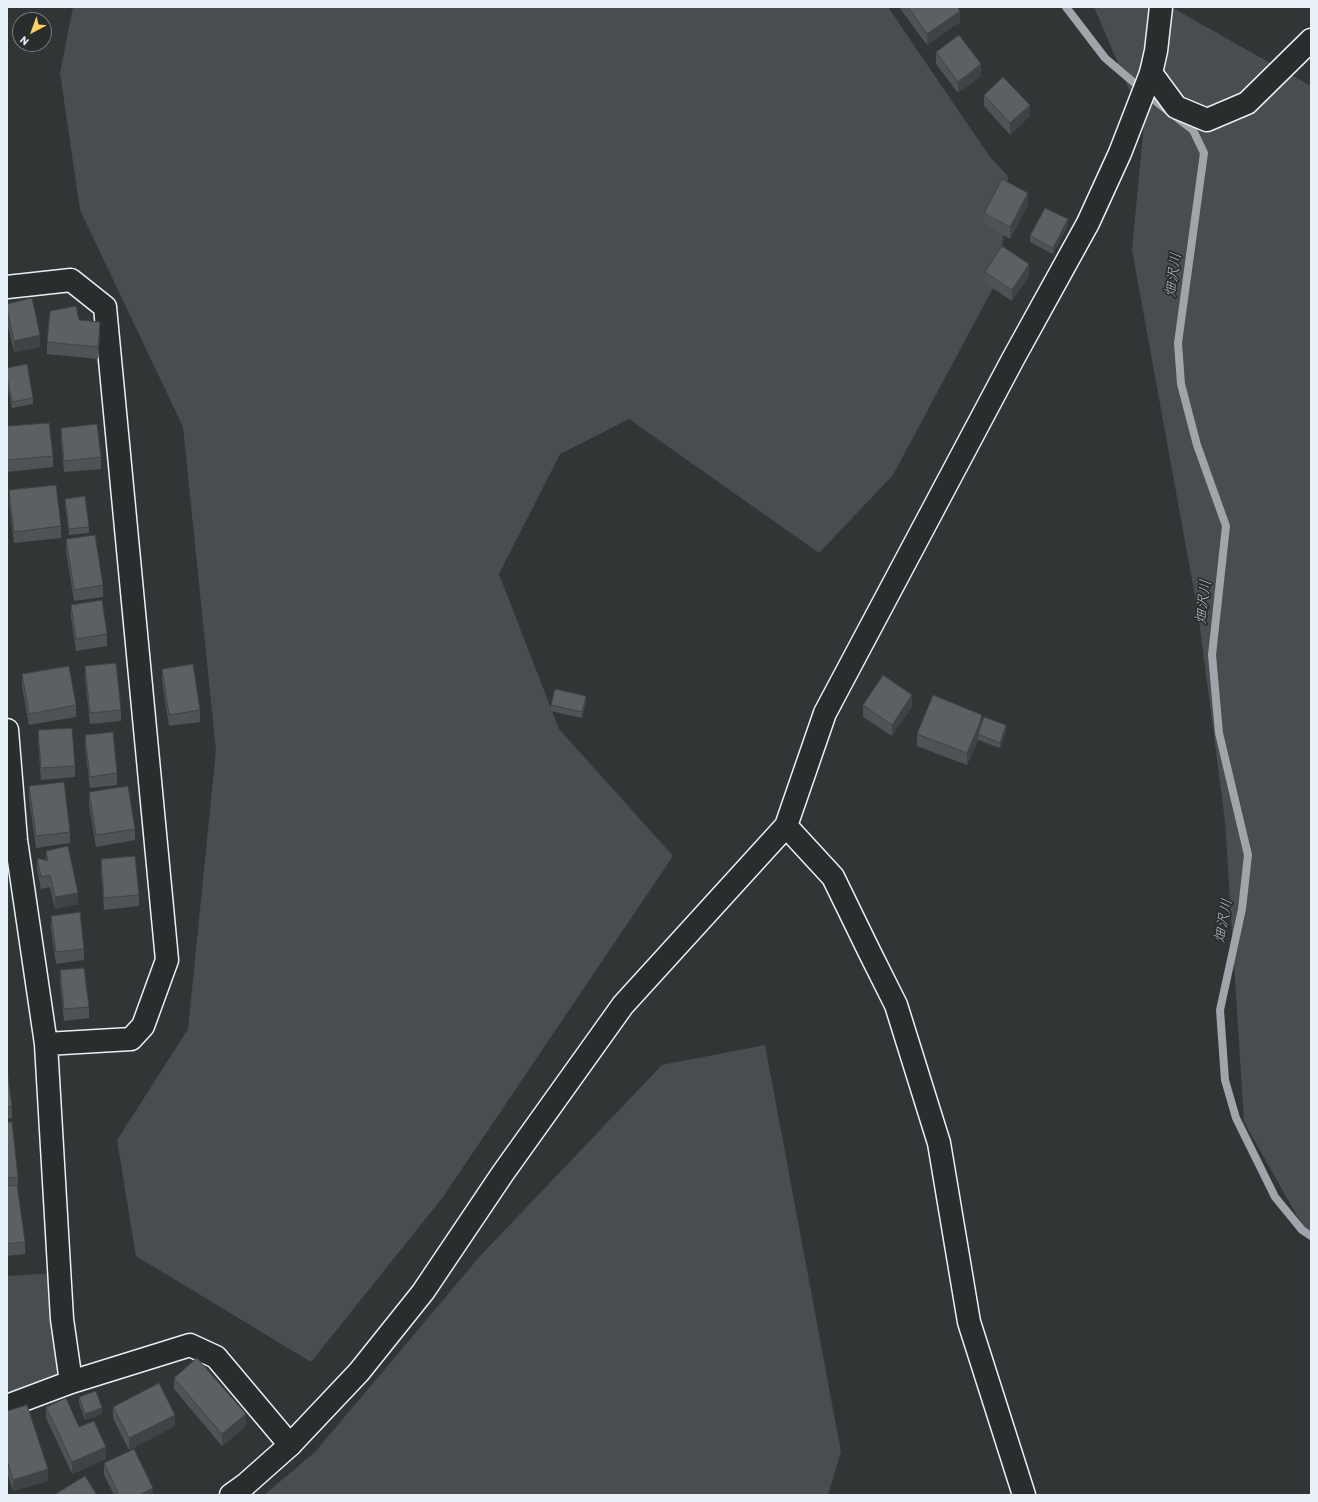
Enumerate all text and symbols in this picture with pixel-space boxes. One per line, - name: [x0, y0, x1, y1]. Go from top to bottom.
- north arrow: [12, 12, 52, 52]
- text: N: [17, 33, 32, 48]
- water label: 畑沢川: [1162, 251, 1186, 299]
- water label: 畑沢川: [1192, 579, 1216, 625]
- water label: 畑沢川: [1211, 897, 1237, 945]

